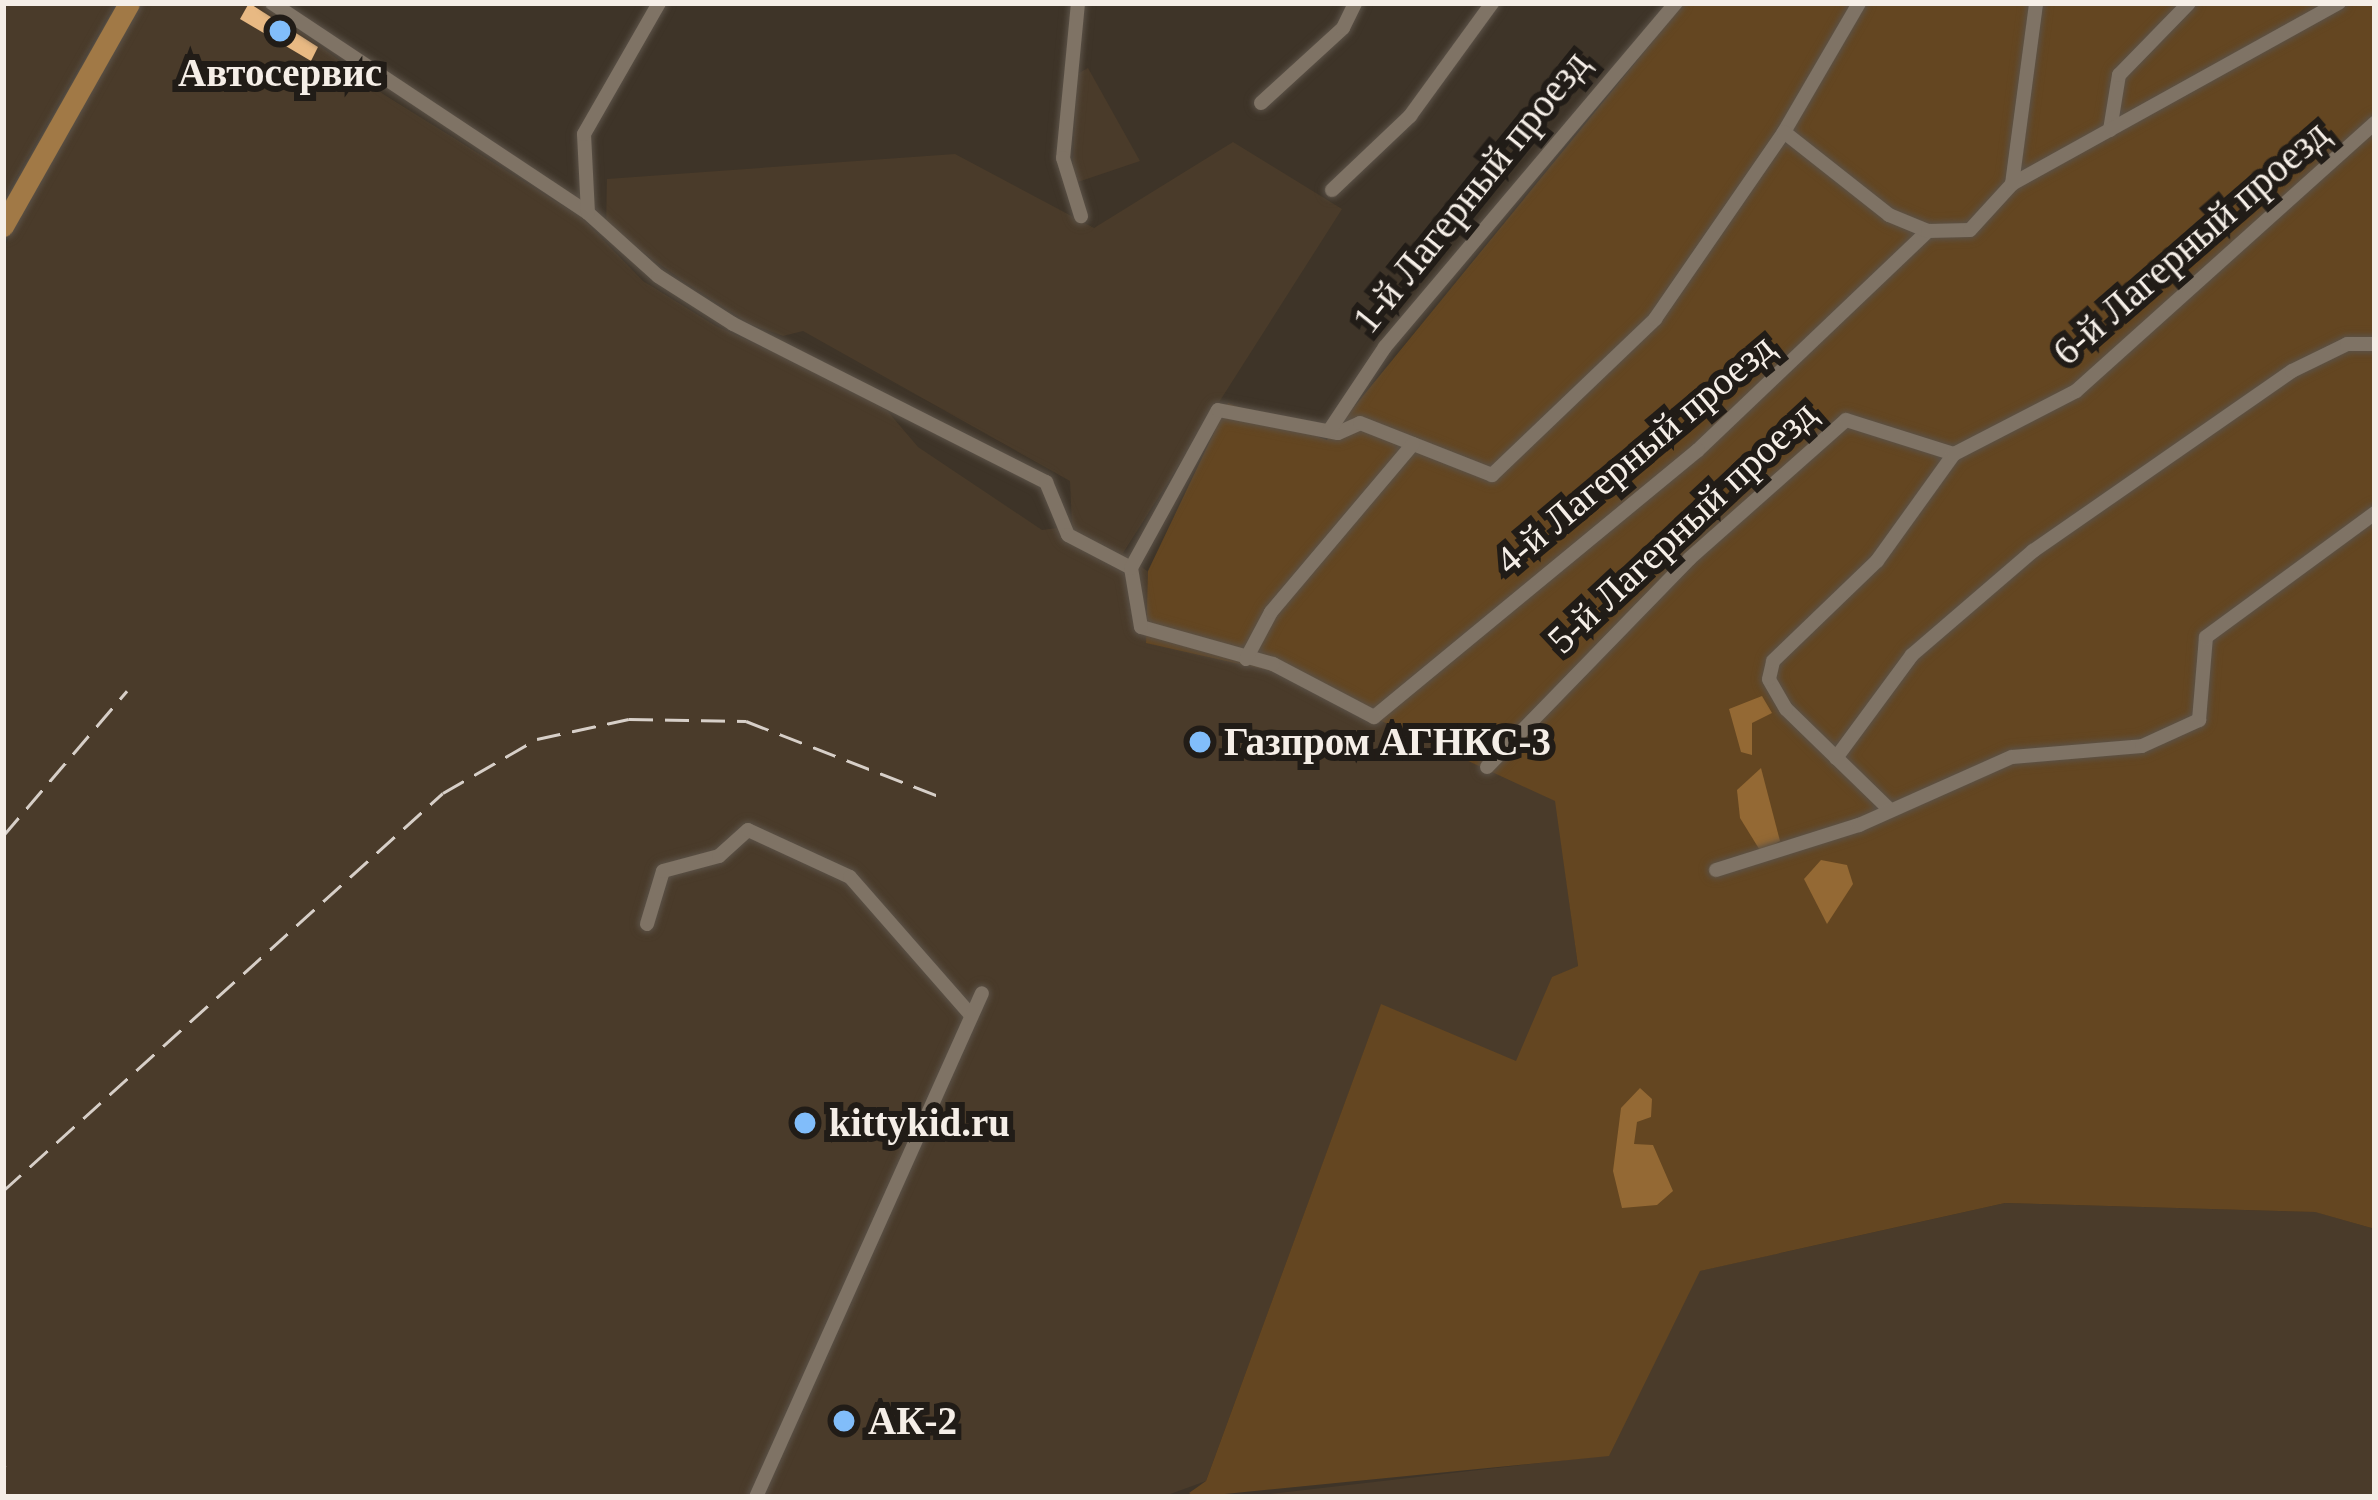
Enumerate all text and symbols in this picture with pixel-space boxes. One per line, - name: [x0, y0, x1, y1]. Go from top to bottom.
- marker: Автосервис: [267, 18, 293, 44]
- street label: 1-й Лагерный проезд: [1343, 41, 1599, 343]
- place label: Автосервис: [178, 50, 382, 96]
- street label: 6-й Лагерный проезд: [2044, 111, 2338, 375]
- street label: 4-й Лагерный проезд: [1486, 324, 1784, 584]
- street label: 5-й Лагерный проезд: [1538, 391, 1826, 663]
- place label: Газпром АГНКС-3: [1224, 719, 1551, 765]
- marker: Газпром АГНКС-3: [1187, 729, 1213, 755]
- place label: kittykid.ru: [829, 1100, 1010, 1146]
- marker: kittykid.ru: [792, 1110, 818, 1136]
- place label: АК-2: [868, 1398, 957, 1444]
- marker: АК-2: [831, 1408, 857, 1434]

